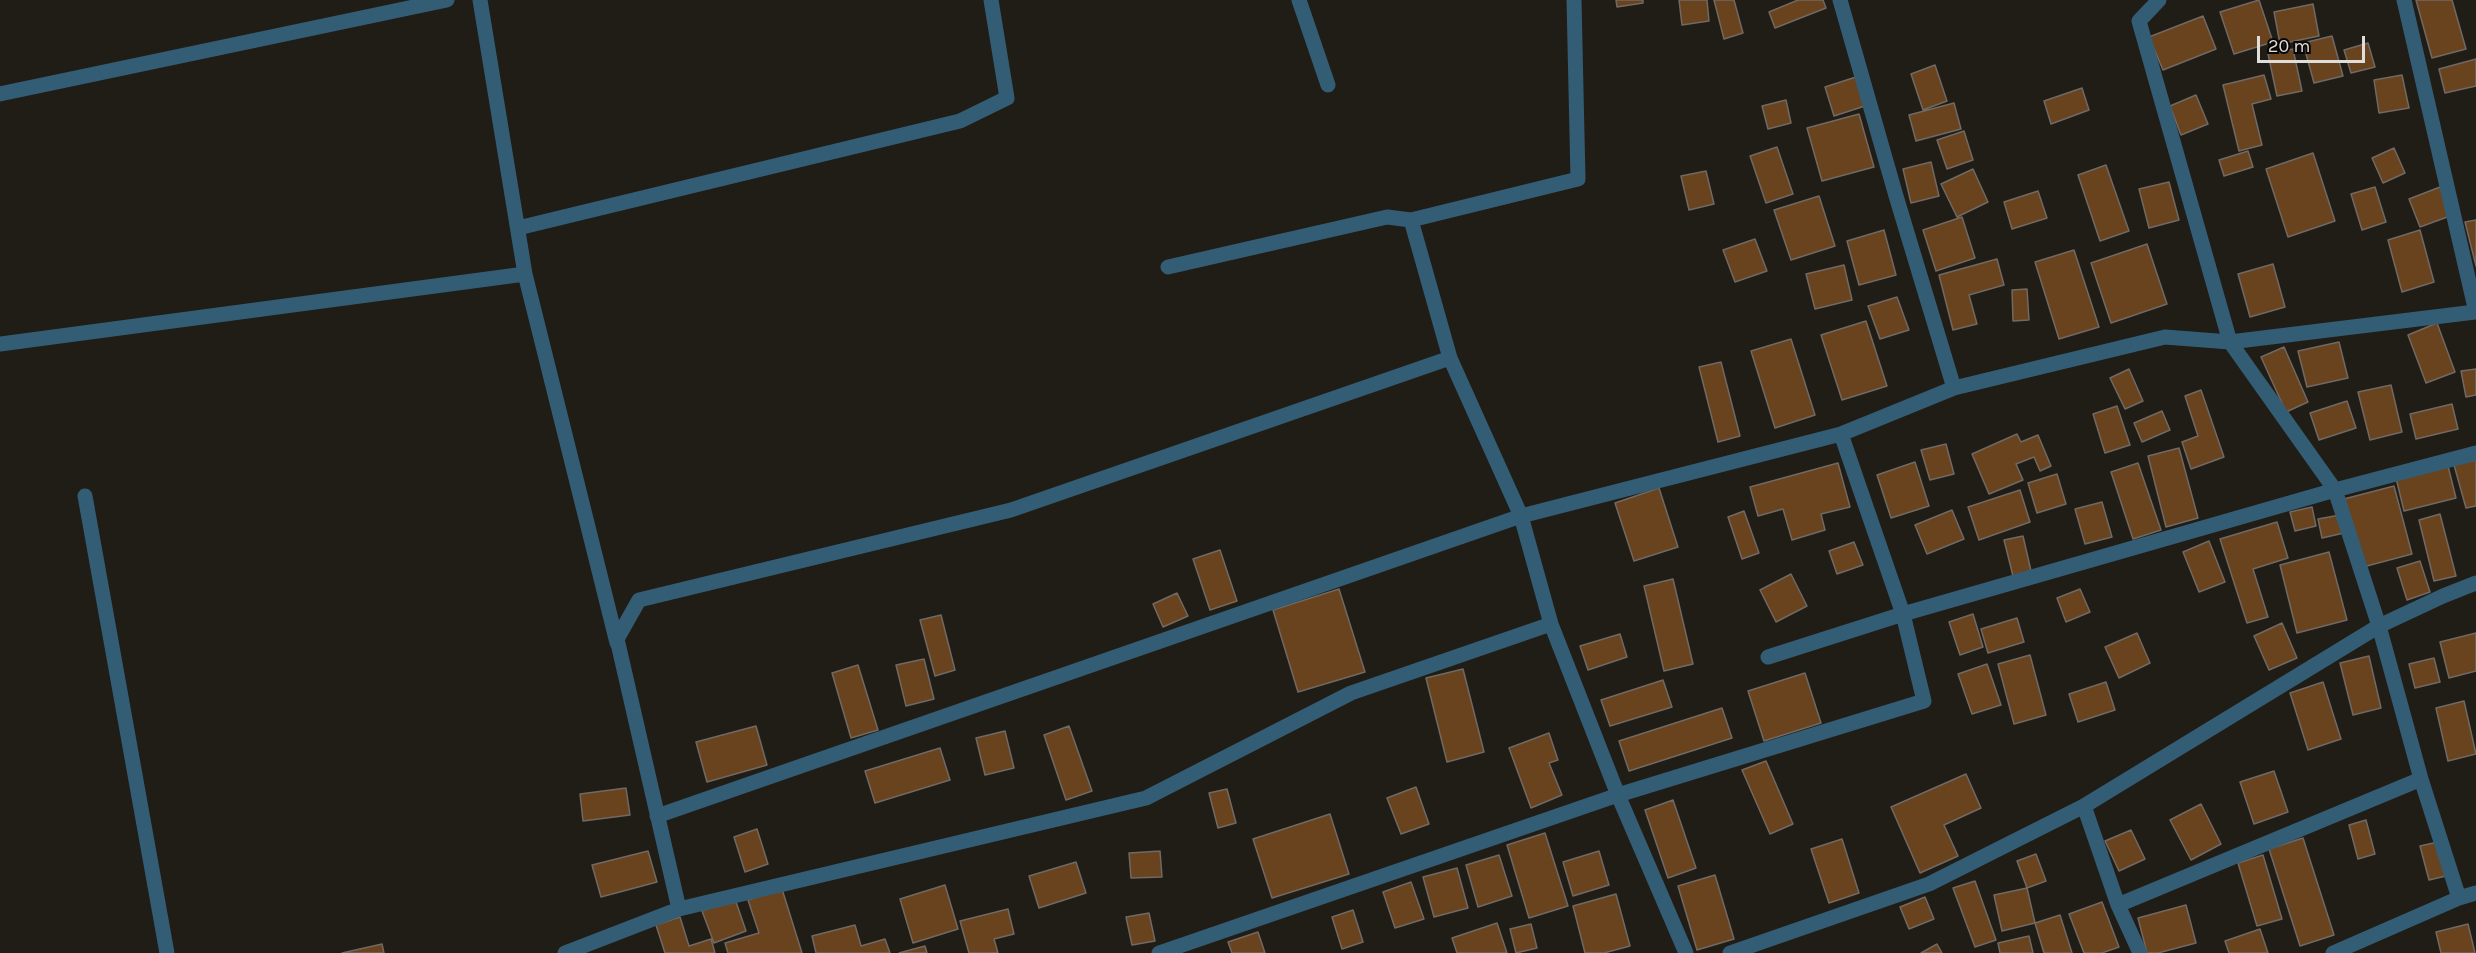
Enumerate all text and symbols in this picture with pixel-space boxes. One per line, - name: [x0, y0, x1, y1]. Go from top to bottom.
- scale bar: [2260, 24, 2368, 62]
- text: 20 m: [2268, 35, 2310, 57]

